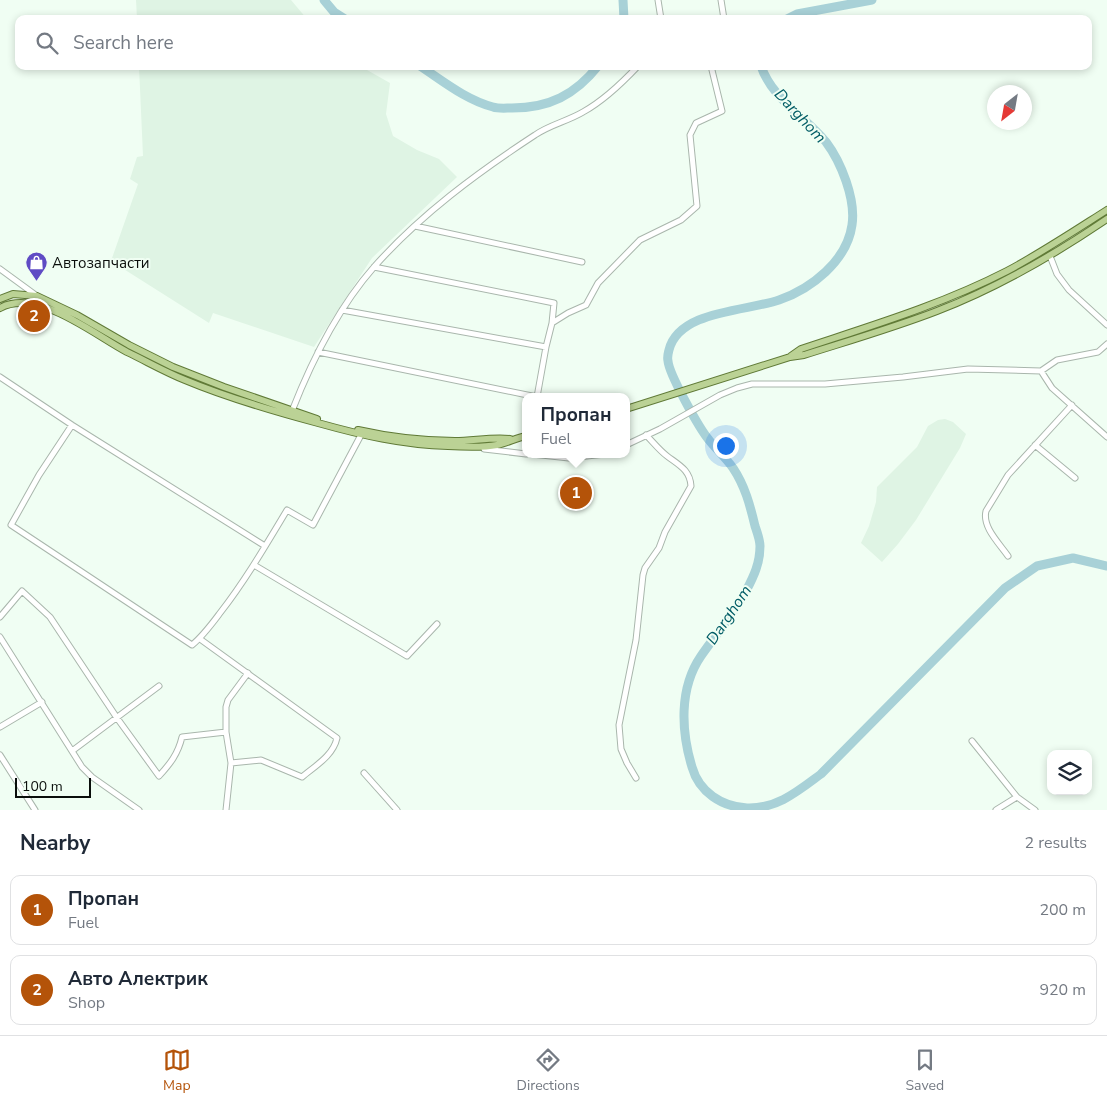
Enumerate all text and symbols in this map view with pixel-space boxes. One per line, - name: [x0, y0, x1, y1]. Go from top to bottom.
- search box: [15, 15, 1092, 70]
- icon: search: [33, 29, 61, 57]
- text: Search here: [73, 30, 174, 56]
- water label: Darghоm: [769, 84, 831, 148]
- north arrow: [987, 85, 1032, 130]
- shop icon: Автозапчасти: [24, 251, 48, 282]
- place label: Автозапчасти: [52, 253, 150, 273]
- pin: 2: [18, 297, 50, 335]
- popup: [522, 393, 630, 458]
- text: Пропан: [540, 402, 612, 428]
- text: Fuel: [540, 428, 571, 450]
- your location: [713, 433, 739, 459]
- pin: 1: [560, 474, 592, 512]
- water label: Darghоm: [701, 581, 757, 649]
- map controls: [1047, 750, 1092, 795]
- button: layers: [1047, 750, 1092, 795]
- scale bar: [15, 775, 91, 798]
- text: 100 m: [22, 777, 63, 796]
- text: Nearby: [20, 829, 90, 857]
- text: 2 results: [1025, 832, 1087, 854]
- text: Пропан: [68, 886, 139, 912]
- text: 1: [32, 899, 42, 921]
- text: 200 m: [1039, 899, 1086, 921]
- text: Fuel: [68, 912, 99, 934]
- text: Авто Алектрик: [68, 966, 208, 992]
- text: 2: [32, 979, 42, 1001]
- text: 920 m: [1039, 979, 1086, 1001]
- text: Shop: [68, 992, 105, 1014]
- tab: Map: [163, 1046, 191, 1095]
- tab: Directions: [517, 1046, 580, 1095]
- tab: Saved: [905, 1046, 944, 1095]

